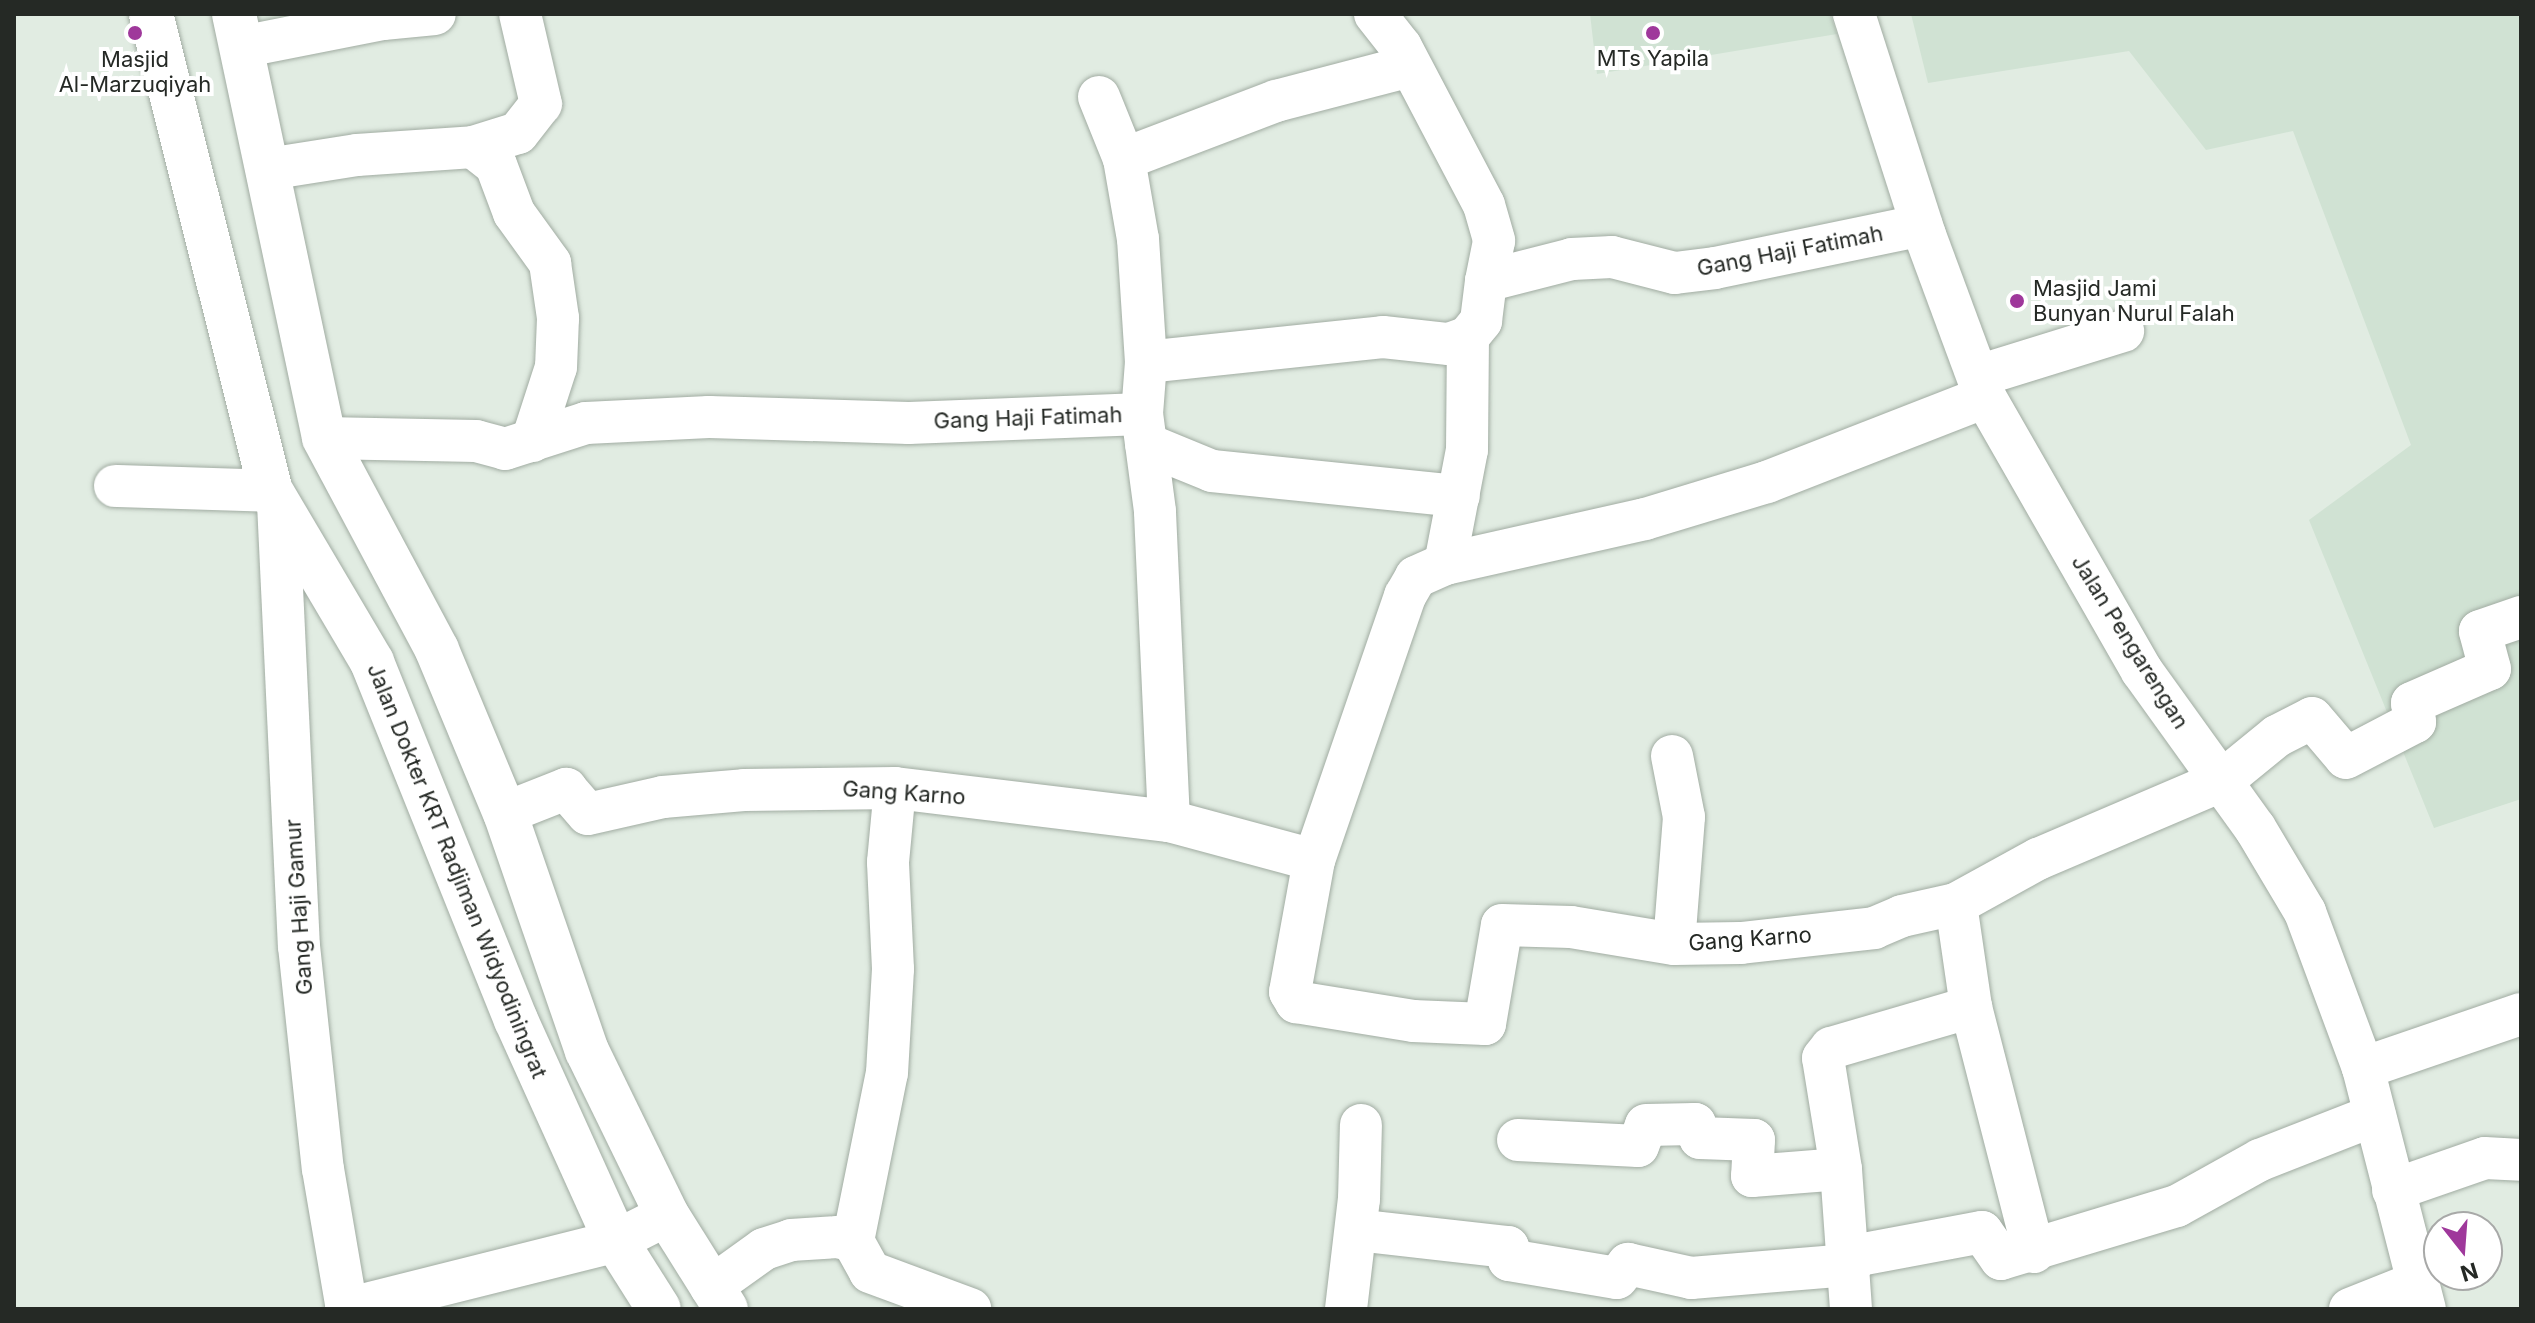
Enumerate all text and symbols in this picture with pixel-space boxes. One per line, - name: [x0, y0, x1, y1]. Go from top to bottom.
- marker: Masjid Al-Marzuqiyah: [126, 24, 144, 42]
- marker: MTs Yapila: [1644, 24, 1662, 42]
- place label: Masjid Al-Marzuqiyah: [59, 46, 211, 98]
- place label: MTs Yapila: [1597, 46, 1709, 72]
- street label: Gang Haji Fatimah: [1695, 220, 1885, 282]
- place label: Masjid Jami Bunyan Nurul Falah: [2033, 275, 2235, 326]
- marker: Masjid Jami Bunyan Nurul Falah: [2008, 292, 2026, 310]
- street label: Gang Haji Fatimah: [933, 402, 1123, 434]
- street label: Jalan Pengarengan: [2066, 550, 2194, 734]
- street label: Jalan Dokter KRT Radjiman Widyodiningrat: [361, 660, 553, 1082]
- street label: Gang Karno: [842, 776, 966, 810]
- street label: Gang Haji Gamur: [280, 818, 318, 996]
- street label: Gang Karno: [1688, 922, 1812, 956]
- north arrow: [2423, 1211, 2503, 1291]
- text: N: [2458, 1257, 2481, 1287]

